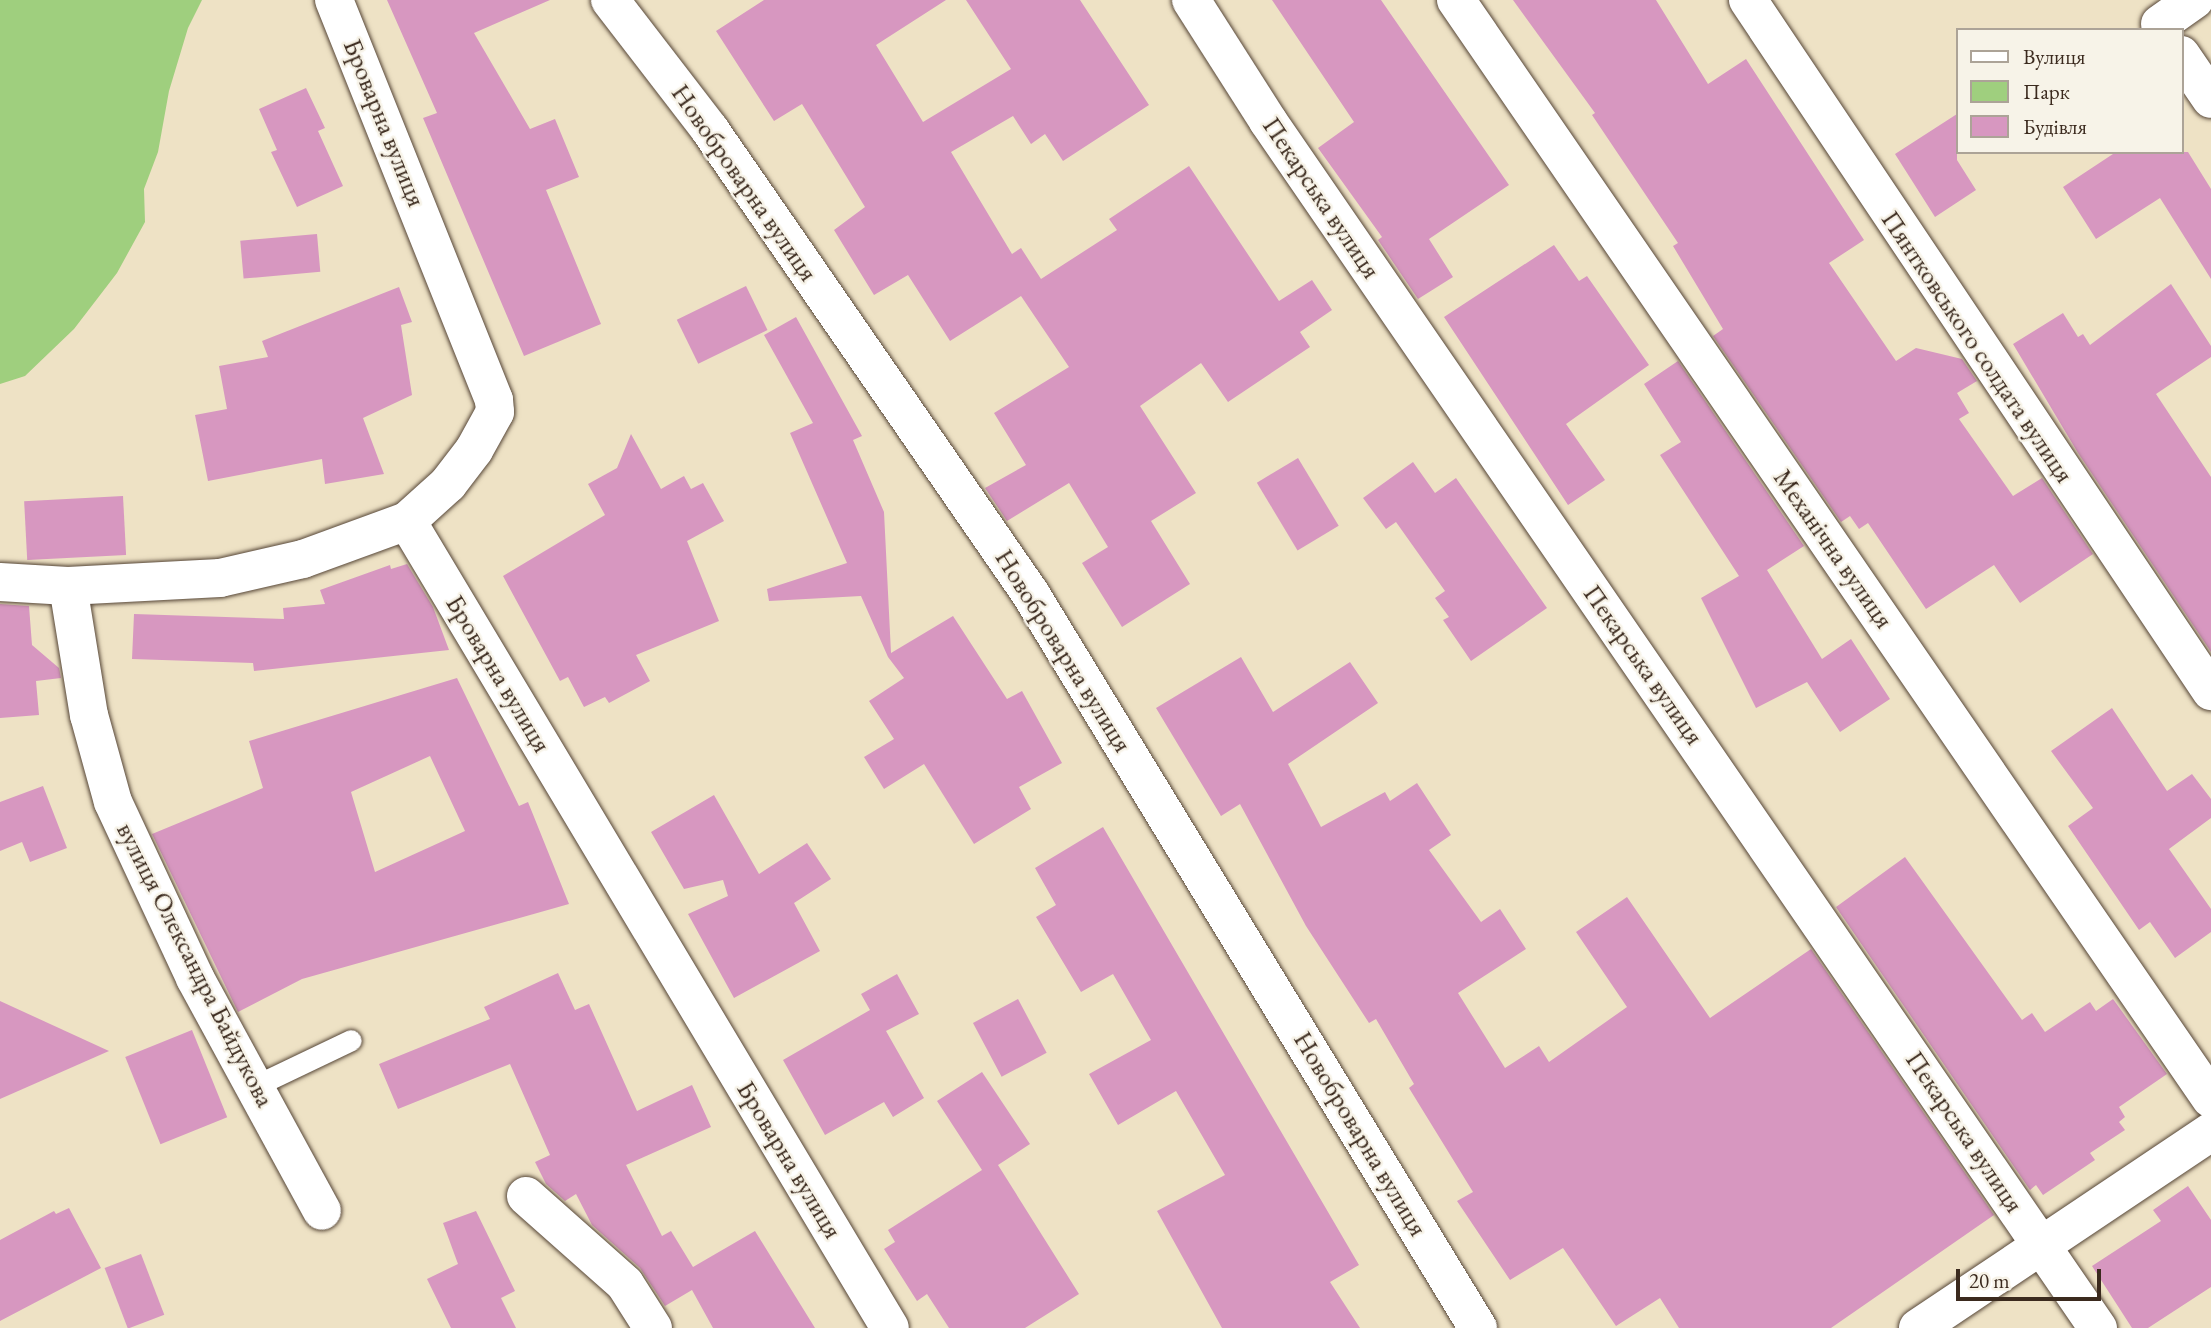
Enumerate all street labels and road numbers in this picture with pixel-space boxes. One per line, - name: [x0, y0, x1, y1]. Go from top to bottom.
- street label: Броварна вулиця: [336, 35, 432, 211]
- street label: Новоброварна вулиця: [664, 79, 824, 287]
- street label: Пекарська вулиця: [1255, 111, 1387, 285]
- street label: Пянтковського солдата вулиця: [1874, 205, 2080, 489]
- street label: Механічна вулиця: [1767, 463, 1899, 635]
- street label: Новоброварна вулиця: [988, 544, 1138, 758]
- street label: Пекарська вулиця: [1576, 579, 1710, 751]
- street label: Броварна вулиця: [439, 590, 557, 758]
- street label: вулиця Олександра Байдукова: [110, 818, 280, 1112]
- street label: Новоброварна вулиця: [1287, 1026, 1433, 1242]
- street label: Пекарська вулиця: [1898, 1045, 2030, 1219]
- street label: Броварна вулиця: [730, 1076, 848, 1244]

